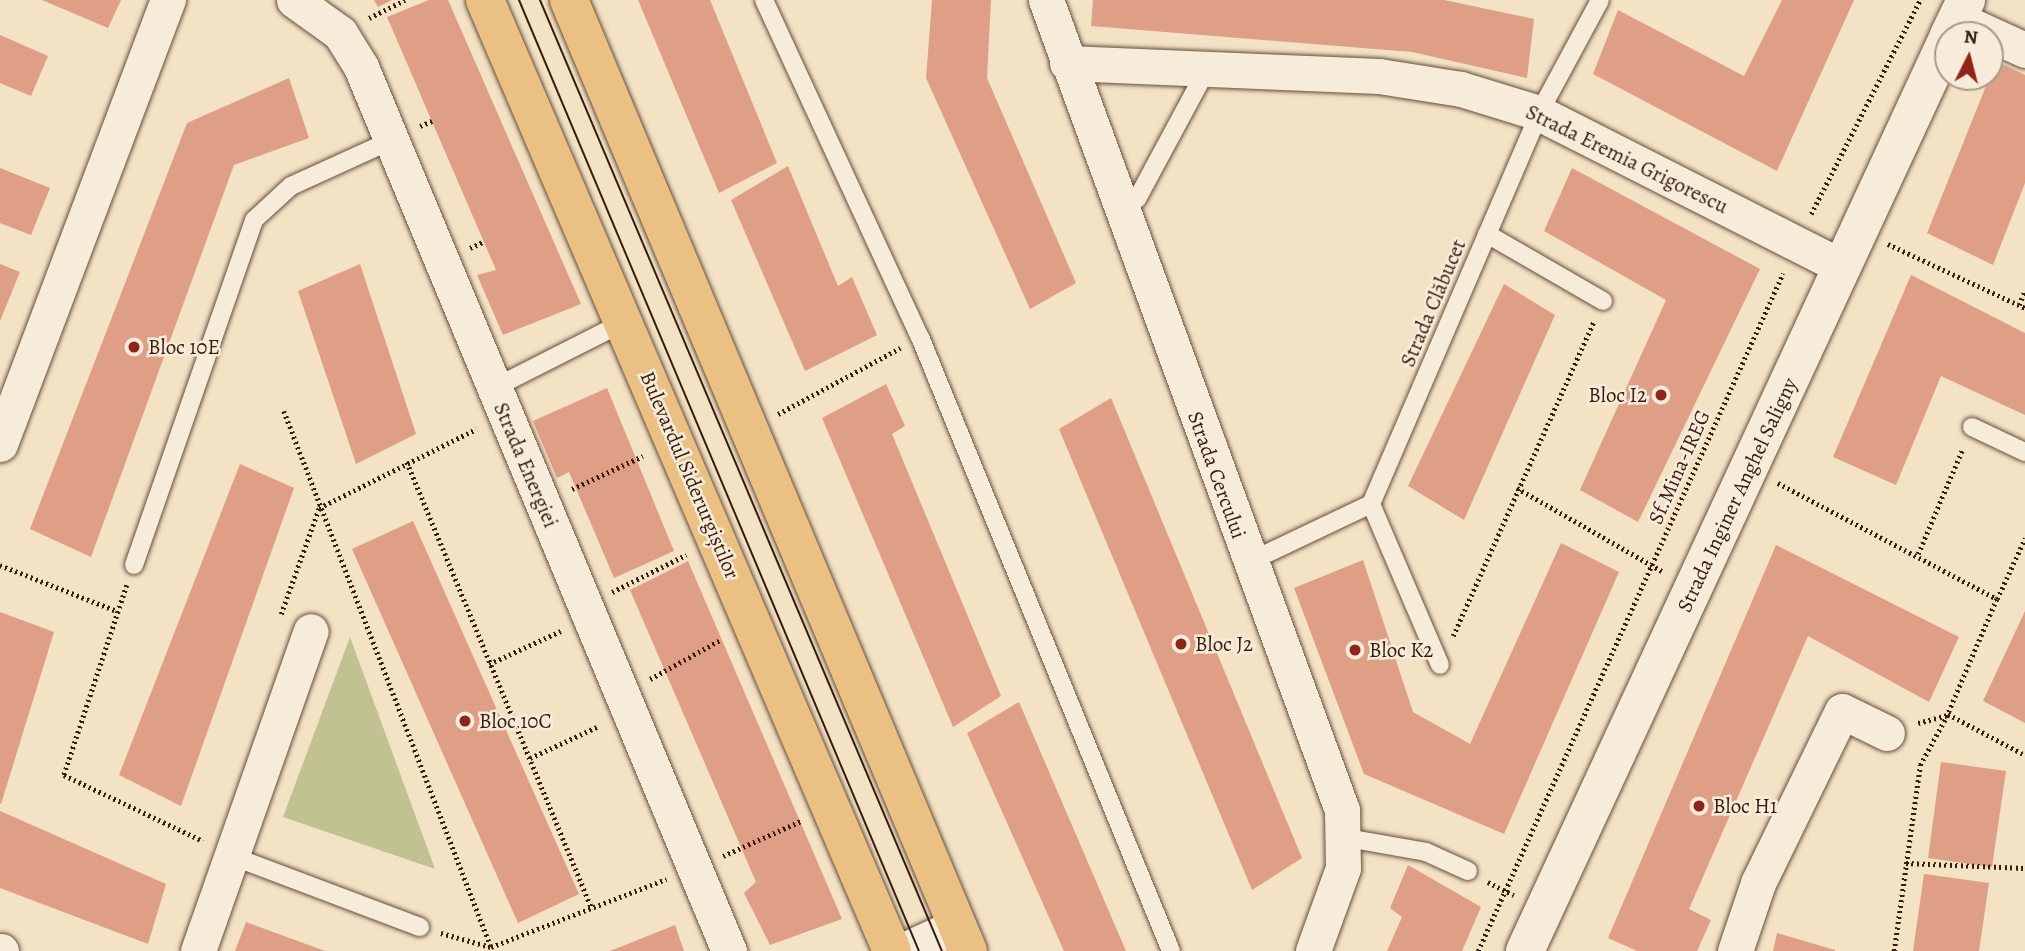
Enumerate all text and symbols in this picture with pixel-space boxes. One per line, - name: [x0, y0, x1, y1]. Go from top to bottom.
- north arrow: [1934, 21, 2004, 91]
- text: N: [1963, 23, 1979, 51]
- street label: Strada Eremia Grigorescu: [1522, 99, 1732, 219]
- street label: Strada Clăbucet: [1395, 236, 1471, 370]
- place label: Bloc 10E: [148, 334, 220, 360]
- marker: Bloc 10E: [126, 339, 142, 355]
- street label: Bulevardul Siderurgiștilor: [635, 367, 745, 583]
- street label: Strada Inginer Anghel Saligny: [1672, 374, 1802, 616]
- place label: Bloc I2: [1588, 382, 1647, 408]
- marker: Bloc I2: [1653, 387, 1669, 403]
- street label: Strada Energiei: [488, 399, 564, 531]
- street label: Sf.Mina-IREG: [1643, 406, 1715, 528]
- street label: Strada Cercului: [1182, 408, 1252, 542]
- place label: Bloc J2: [1195, 631, 1253, 657]
- marker: Bloc J2: [1173, 636, 1189, 652]
- place label: Bloc K2: [1369, 637, 1433, 663]
- marker: Bloc K2: [1347, 642, 1363, 658]
- place label: Bloc 10C: [479, 708, 552, 734]
- marker: Bloc 10C: [457, 713, 473, 729]
- place label: Bloc H1: [1713, 793, 1777, 819]
- marker: Bloc H1: [1691, 798, 1707, 814]

